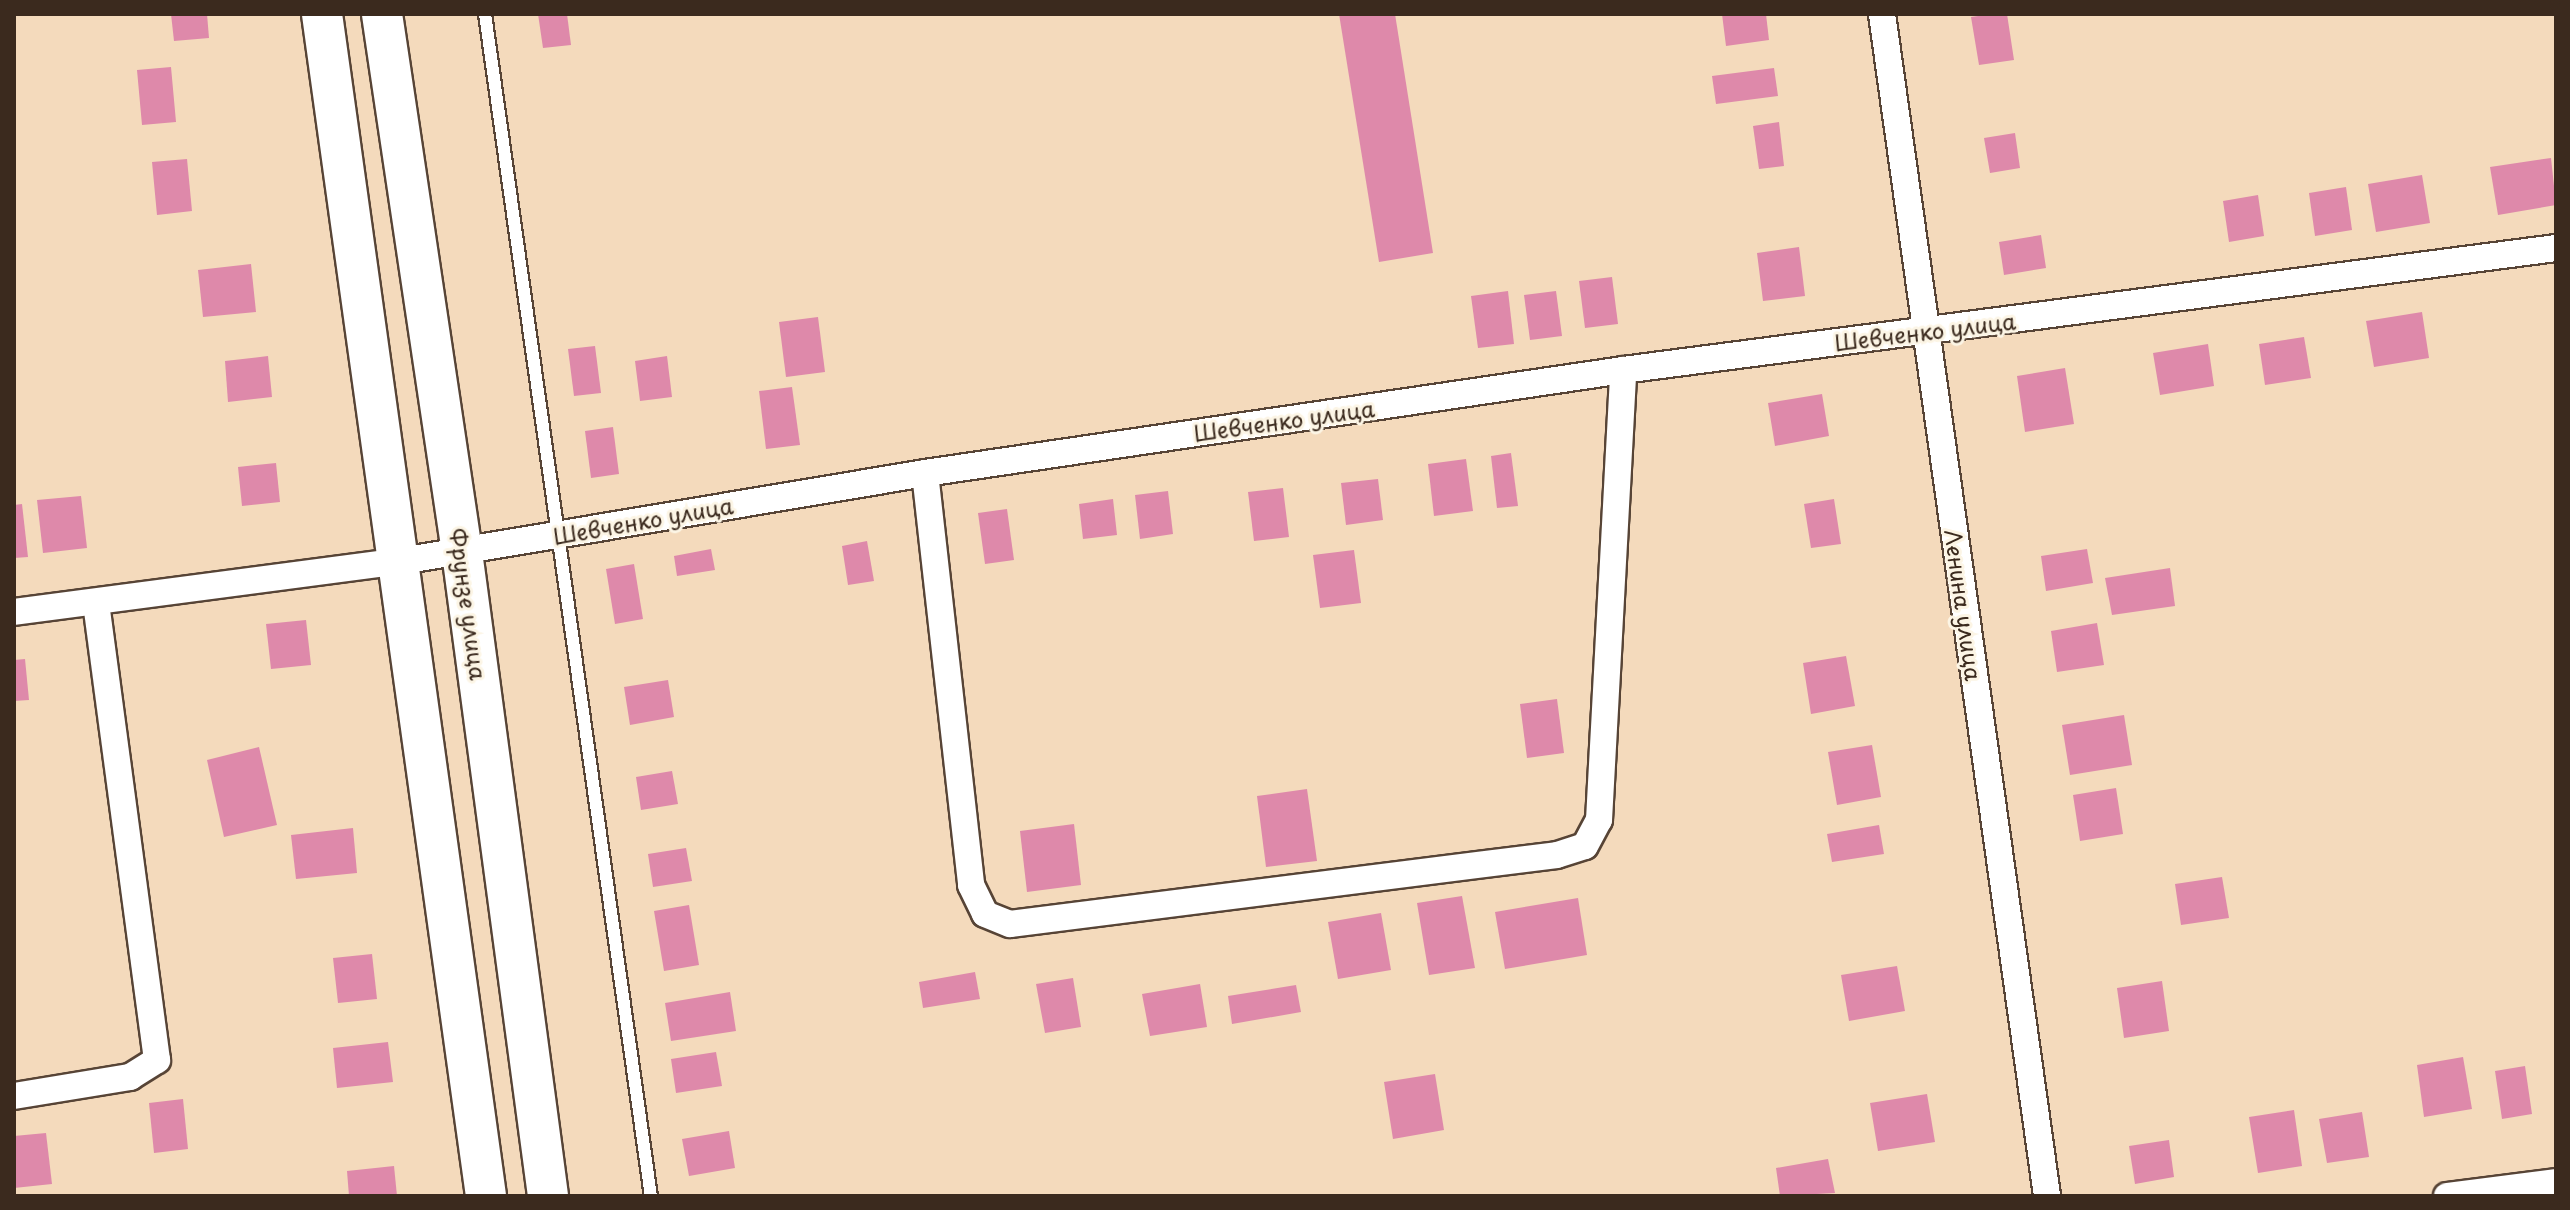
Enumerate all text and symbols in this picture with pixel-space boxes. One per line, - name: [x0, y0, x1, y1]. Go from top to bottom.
- street label: Шевченко улица: [1832, 307, 2018, 355]
- street label: Шевченко улица: [1191, 394, 1377, 446]
- street label: Шевченко улица: [550, 491, 736, 549]
- street label: Фрунзе улица: [445, 526, 493, 682]
- street label: Ленина улица: [1940, 527, 1988, 683]

